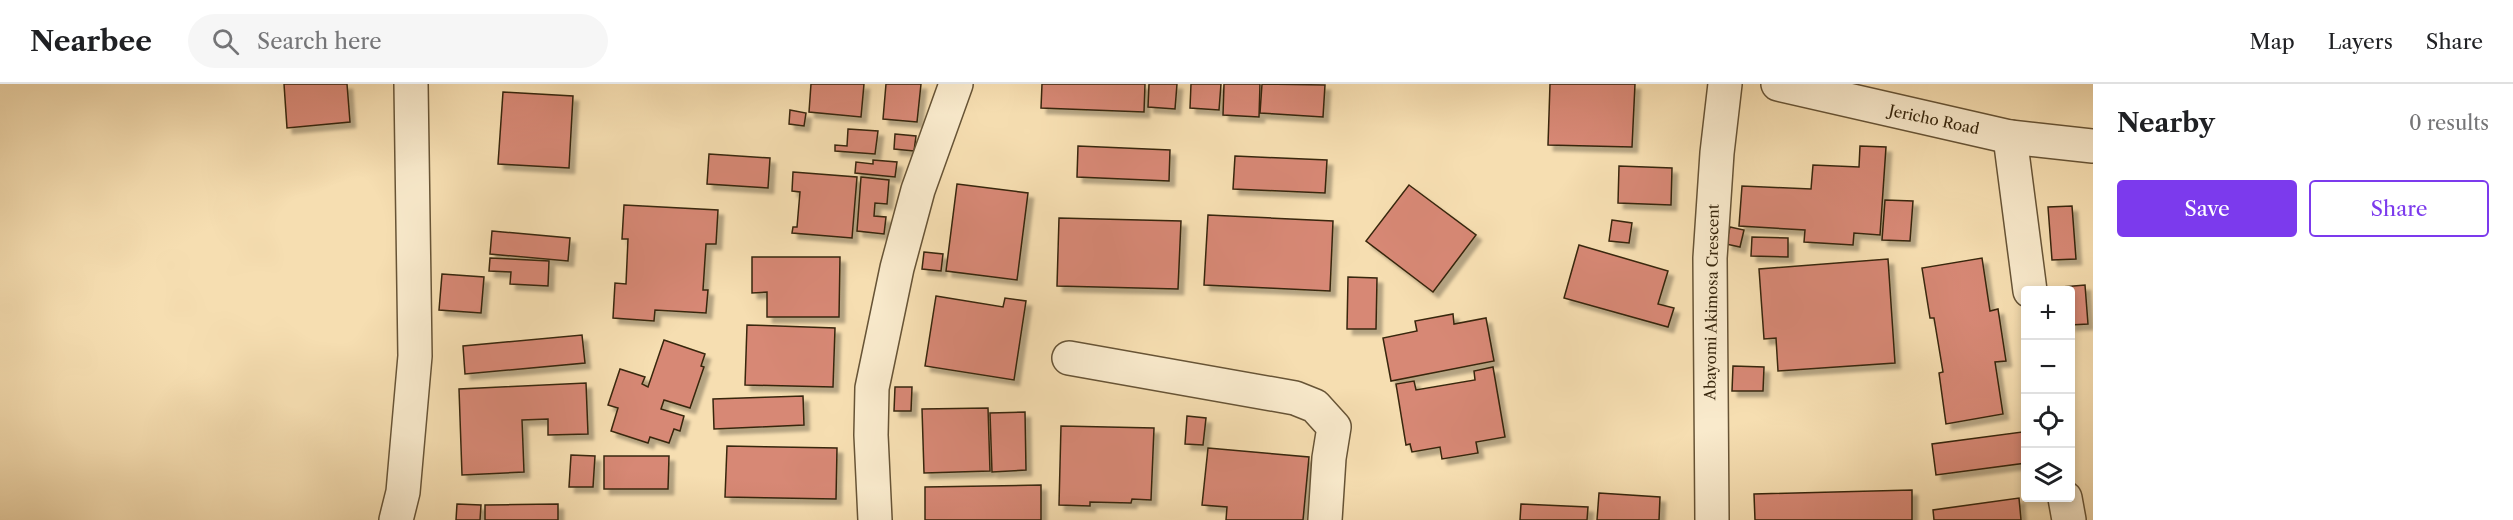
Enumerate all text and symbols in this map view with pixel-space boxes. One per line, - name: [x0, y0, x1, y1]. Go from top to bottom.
- search box: [188, 14, 608, 68]
- text: Nearbee: [30, 24, 152, 58]
- icon: search: [209, 25, 242, 58]
- text: Search here: [257, 28, 382, 55]
- text: Map: [2250, 29, 2295, 54]
- text: Layers: [2328, 29, 2393, 54]
- text: Share: [2426, 29, 2483, 54]
- street label: Jericho Road: [1885, 100, 1981, 138]
- text: Nearby: [2117, 107, 2215, 139]
- text: 0 results: [2409, 111, 2489, 135]
- button: Save: [2117, 180, 2297, 237]
- button: Share: [2309, 180, 2489, 237]
- street label: Abayomi Akimosa Crescent: [1700, 203, 1723, 401]
- map controls: [2021, 286, 2075, 502]
- button: +: [2021, 286, 2075, 340]
- button: −: [2021, 340, 2075, 394]
- button: locate: [2021, 394, 2075, 448]
- button: layers: [2021, 448, 2075, 502]

